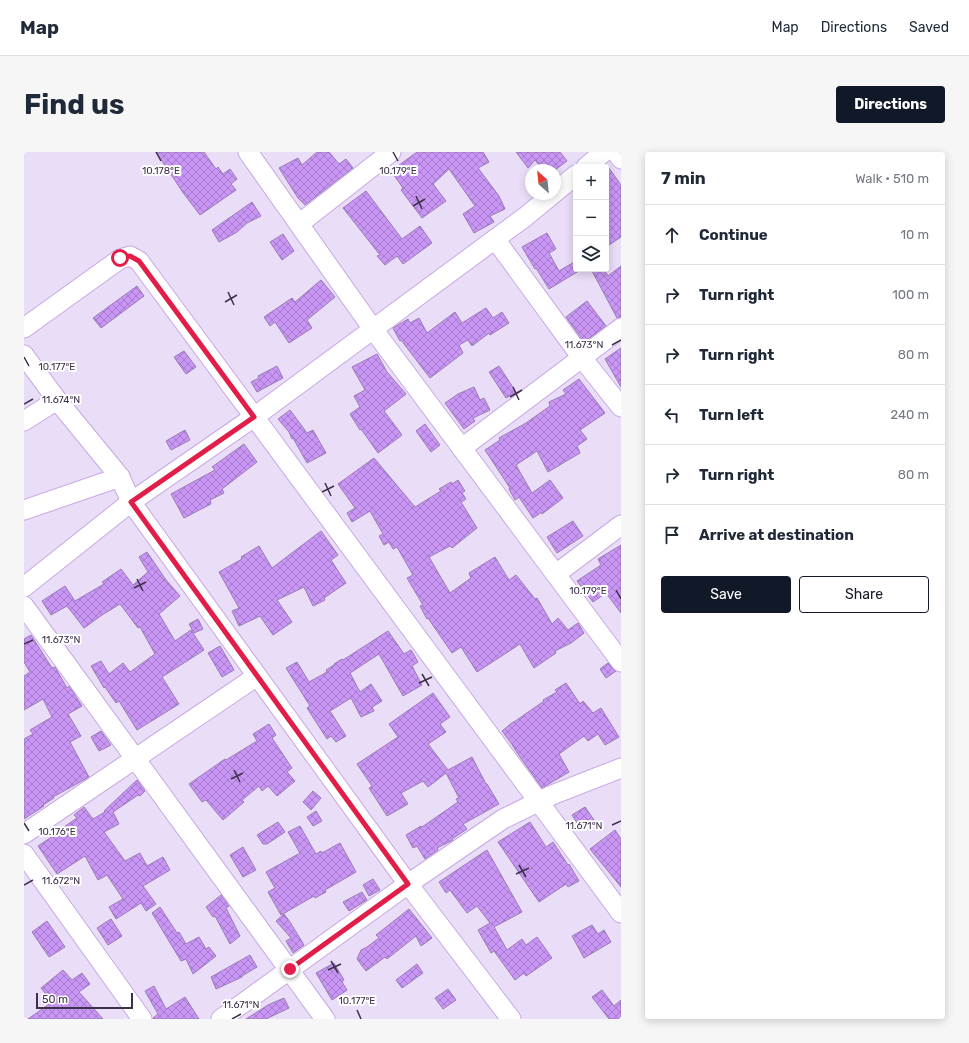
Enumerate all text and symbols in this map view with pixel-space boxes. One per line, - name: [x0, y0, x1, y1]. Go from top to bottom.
- text: Map: [20, 16, 59, 39]
- text: Map: [772, 19, 799, 36]
- text: Directions: [821, 19, 887, 36]
- text: Saved: [909, 19, 949, 36]
- button: Directions: [836, 86, 945, 123]
- text: Find us: [24, 88, 124, 121]
- north arrow: [525, 164, 561, 200]
- map controls: [573, 164, 609, 272]
- button: +: [573, 164, 609, 200]
- text: 10.178°E: [142, 165, 180, 177]
- text: 10.179°E: [379, 165, 417, 177]
- text: 7 min: [661, 168, 706, 188]
- text: Walk · 510 m: [855, 171, 929, 186]
- button: −: [573, 200, 609, 236]
- icon: ahead: [661, 224, 683, 246]
- text: Continue: [699, 226, 768, 244]
- text: 10 m: [900, 227, 929, 242]
- button: layers: [573, 236, 609, 272]
- route start: [111, 249, 129, 267]
- icon: right: [661, 284, 683, 306]
- text: Turn right: [699, 286, 774, 304]
- text: 100 m: [892, 287, 929, 302]
- text: 11.673°N: [565, 339, 603, 351]
- icon: right: [661, 344, 683, 366]
- text: Turn right: [699, 346, 774, 364]
- text: 80 m: [898, 347, 929, 362]
- text: 10.177°E: [39, 361, 75, 373]
- text: 11.674°N: [42, 394, 80, 406]
- icon: left: [661, 404, 683, 426]
- text: Turn left: [699, 406, 764, 424]
- text: 240 m: [890, 407, 929, 422]
- icon: right: [661, 464, 683, 486]
- text: Turn right: [699, 466, 774, 484]
- text: 80 m: [898, 467, 929, 482]
- icon: arrive: [661, 524, 683, 546]
- text: Arrive at destination: [699, 526, 854, 544]
- button: Save: [661, 576, 791, 613]
- button: Share: [799, 576, 929, 613]
- text: 10.179°E: [569, 585, 607, 597]
- text: 11.673°N: [42, 634, 80, 646]
- text: 11.671°N: [566, 820, 603, 832]
- text: 10.176°E: [38, 826, 76, 838]
- text: 11.672°N: [42, 875, 80, 887]
- route end: [281, 960, 299, 978]
- scale bar: [36, 991, 133, 1010]
- text: 50 m: [42, 993, 68, 1006]
- text: 10.177°E: [339, 995, 375, 1007]
- text: 11.671°N: [223, 999, 260, 1011]

